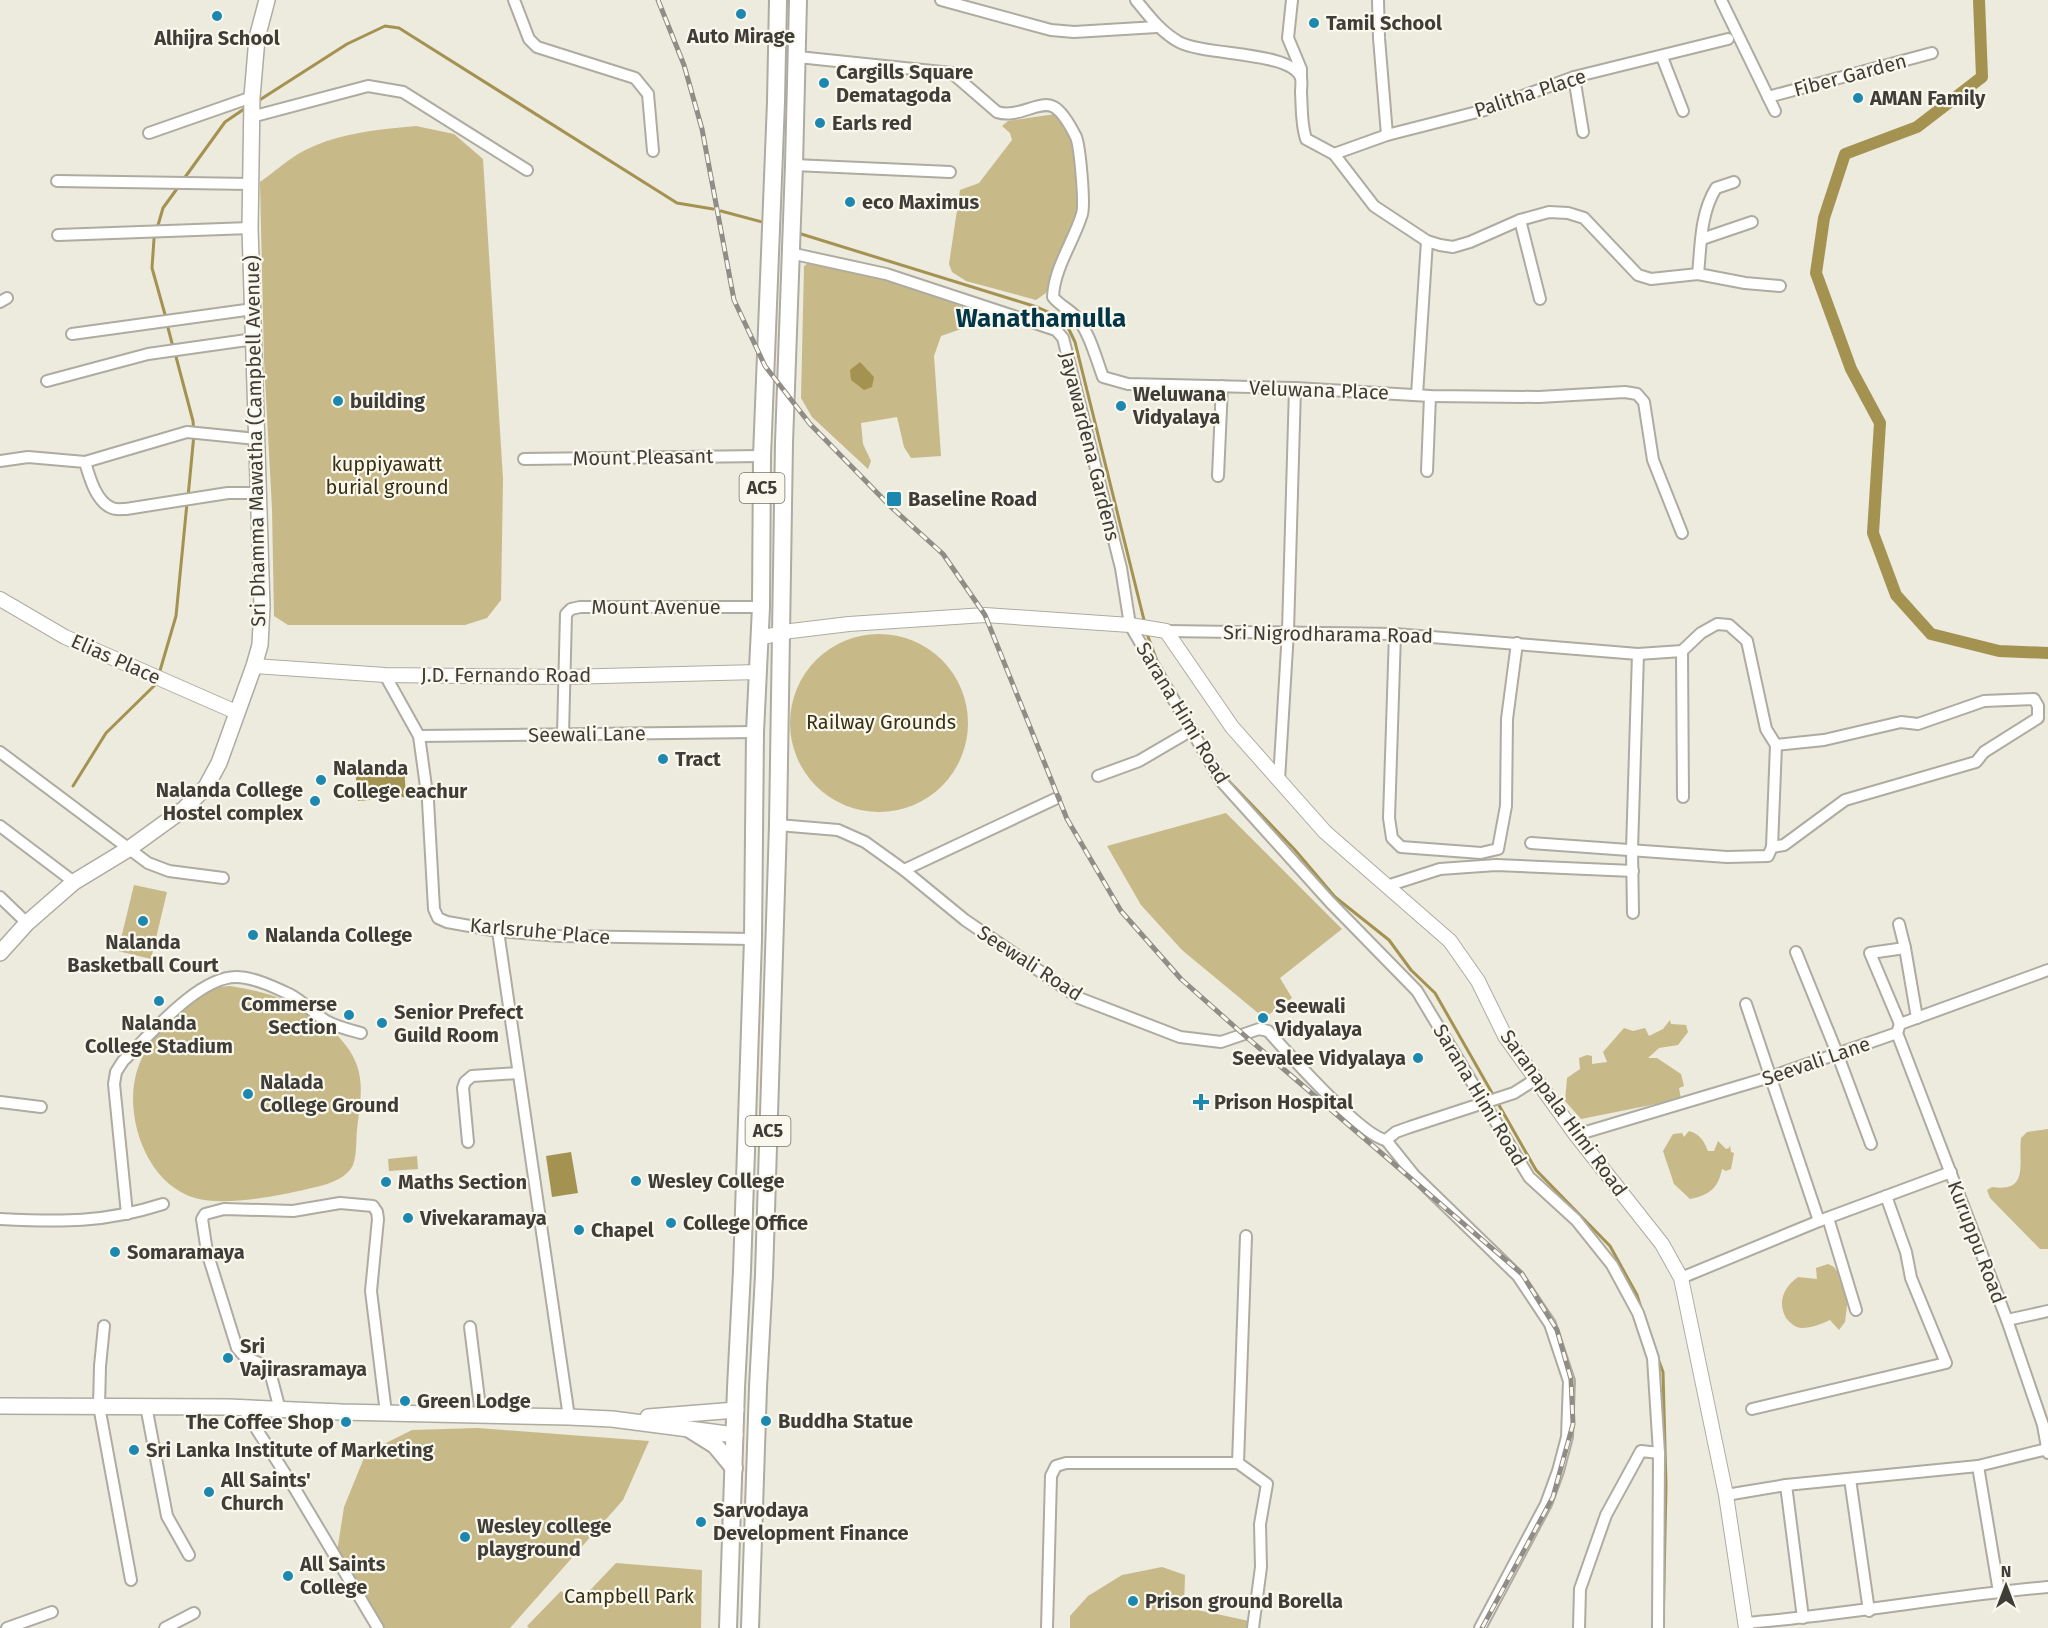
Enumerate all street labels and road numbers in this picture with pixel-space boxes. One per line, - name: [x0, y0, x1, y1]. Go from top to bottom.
- street label: Fiber Garden: [1791, 48, 1909, 102]
- street label: Palitha Place: [1471, 64, 1589, 122]
- street label: Sri Dhamma Mawatha (Campbell Avenue): [240, 255, 270, 627]
- street label: Jayawardena Gardens: [1055, 349, 1125, 543]
- street label: Veluwana Place: [1249, 376, 1389, 404]
- street label: Mount Pleasant: [572, 444, 714, 470]
- road number: AC5: [740, 473, 784, 503]
- street label: Mount Avenue: [591, 595, 721, 619]
- street label: Sri Nigrodharama Road: [1223, 620, 1433, 648]
- street label: Elias Place: [67, 629, 165, 689]
- street label: Sarana Himi Road: [1131, 638, 1235, 788]
- street label: J.D. Fernando Road: [421, 663, 591, 687]
- street label: Seewali Lane: [528, 721, 646, 747]
- street label: Karlsruhe Place: [469, 913, 611, 949]
- street label: Seewali Road: [973, 920, 1087, 1006]
- street label: Sarana Himi Road: [1428, 1020, 1532, 1170]
- street label: Saranapala Himi Road: [1496, 1025, 1632, 1201]
- street label: Seevali Lane: [1759, 1031, 1873, 1091]
- road number: AC5: [746, 1116, 790, 1146]
- street label: Kuruppu Road: [1943, 1177, 2011, 1307]

